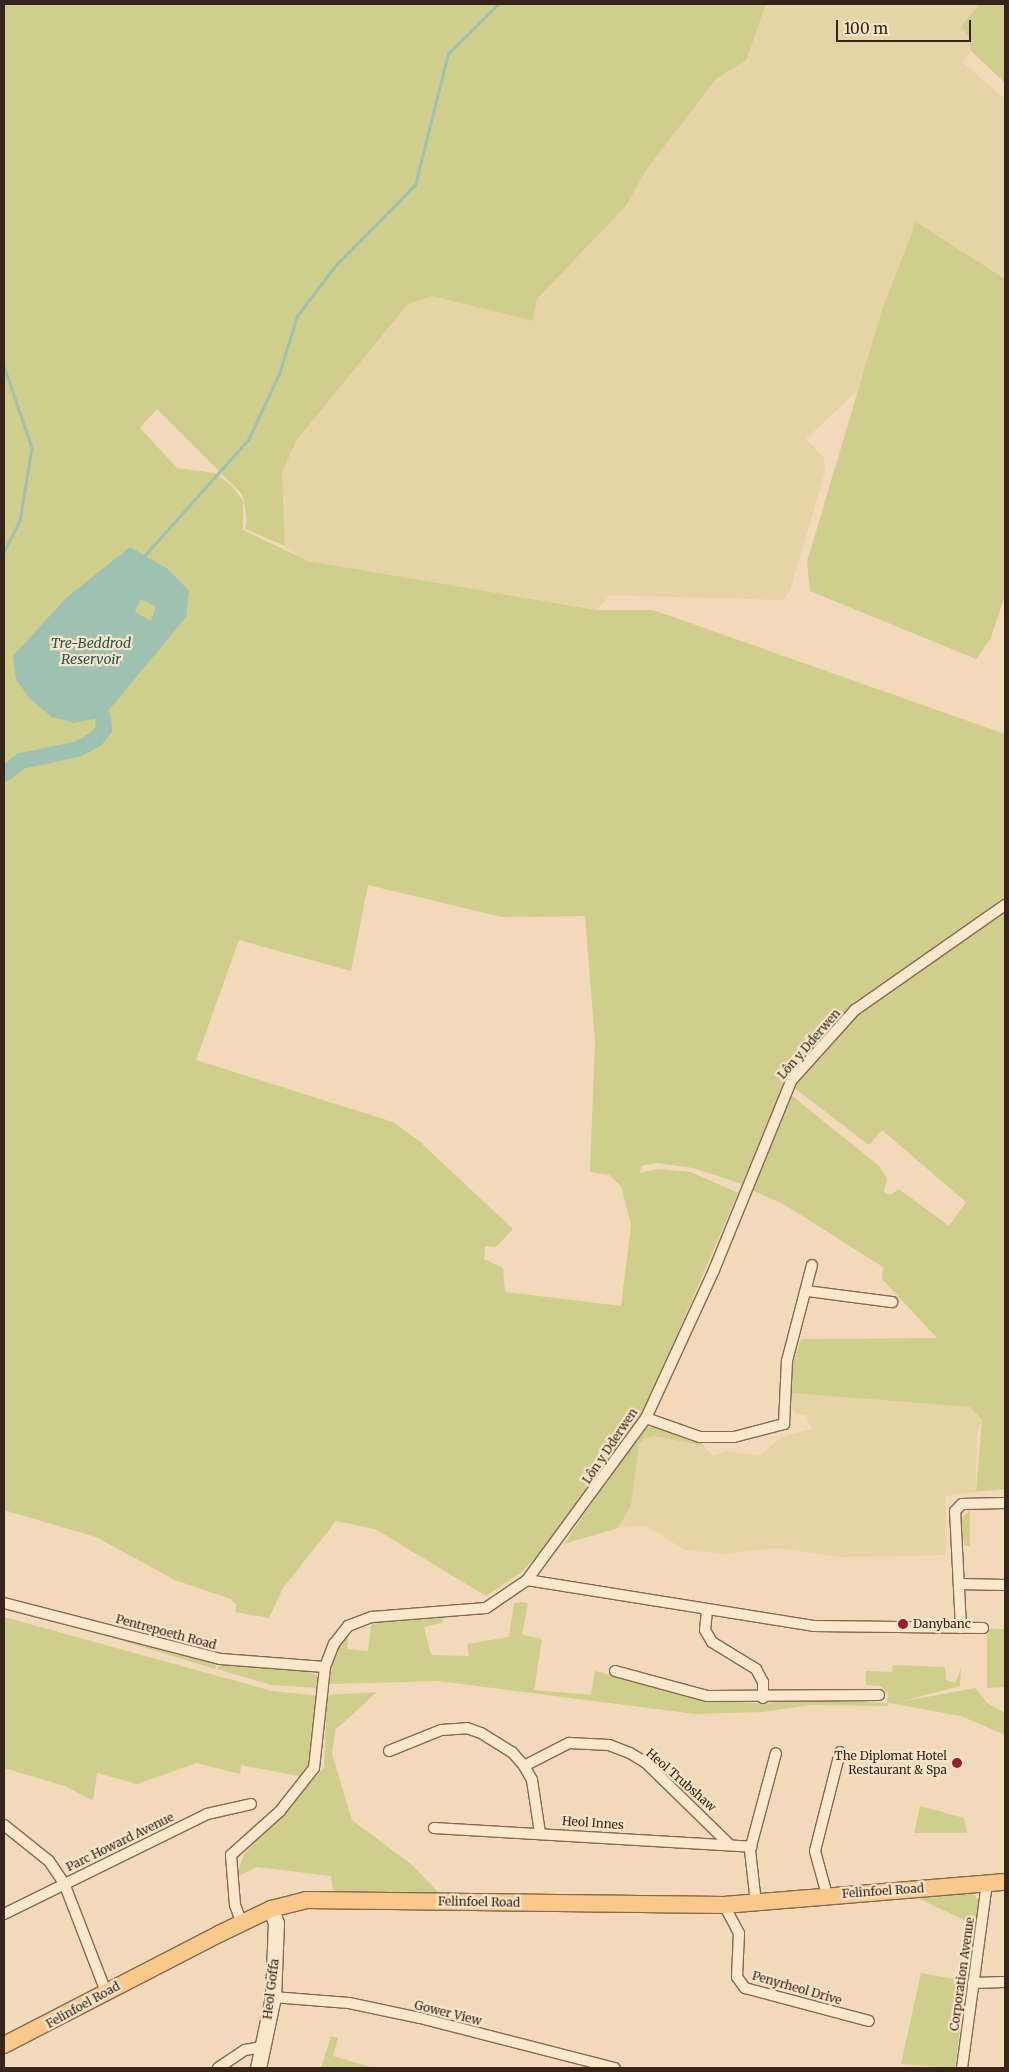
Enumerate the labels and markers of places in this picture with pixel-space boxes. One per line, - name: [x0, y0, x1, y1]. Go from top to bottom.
- place label: Danybanc: [913, 1617, 971, 1631]
- marker: Danybanc: [897, 1618, 909, 1630]
- place label: The Diplomat Hotel Restaurant & Spa: [834, 1749, 947, 1777]
- marker: The Diplomat Hotel Restaurant & Spa: [951, 1757, 963, 1769]

